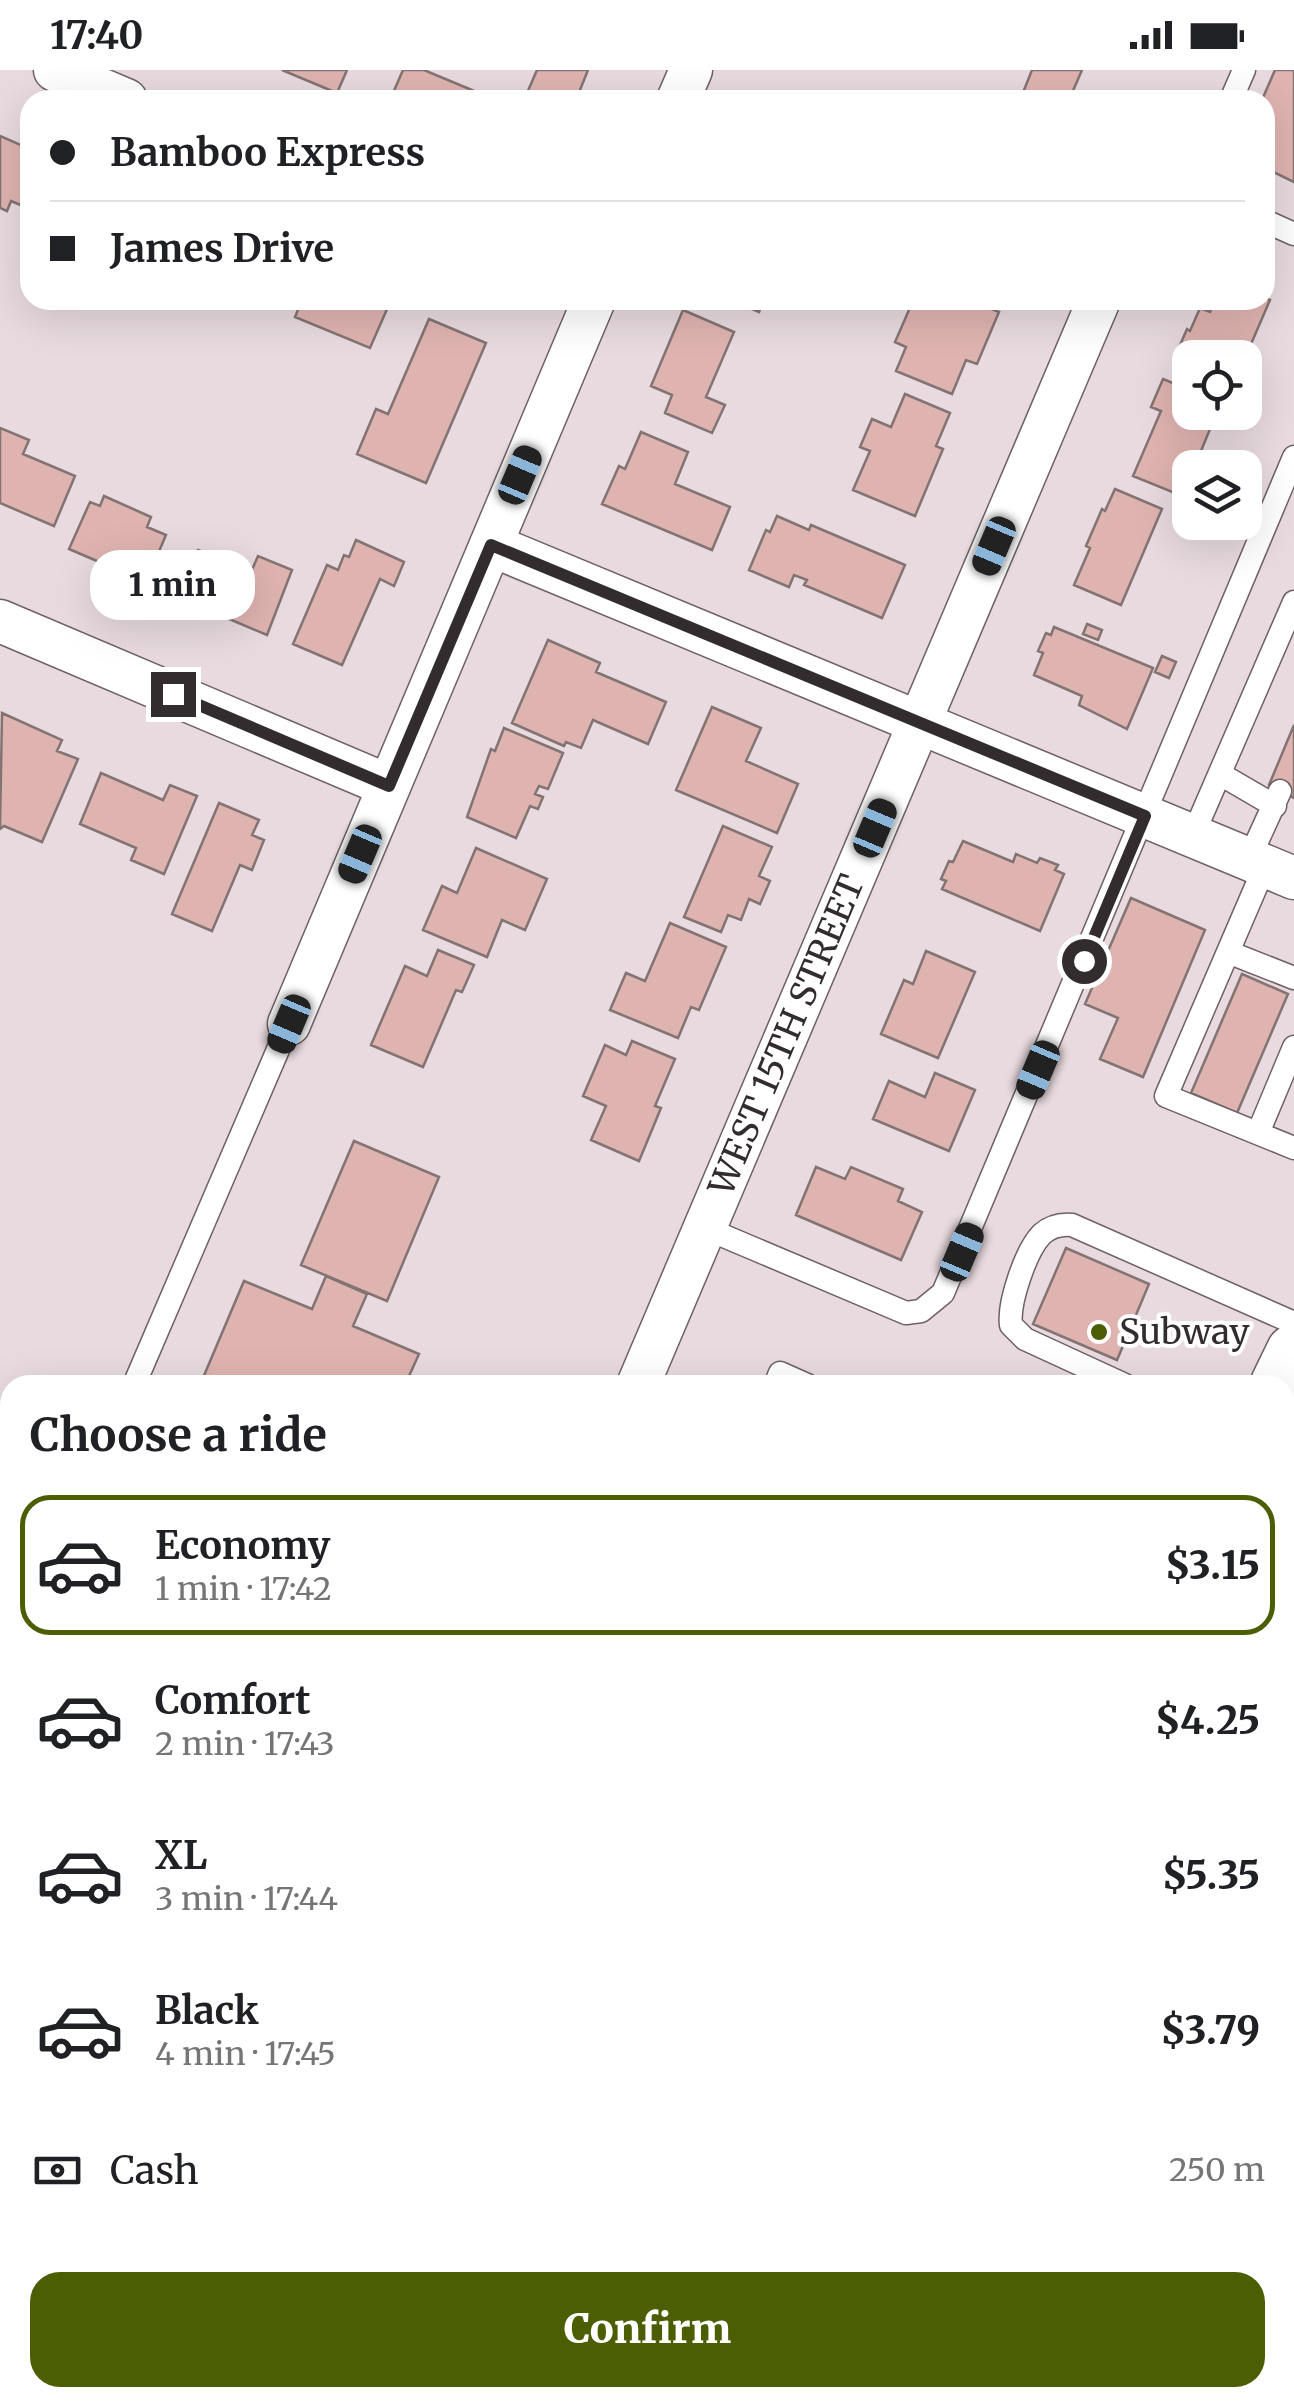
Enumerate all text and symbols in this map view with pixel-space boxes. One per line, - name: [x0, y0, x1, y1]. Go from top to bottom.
- text: 17:40: [50, 12, 144, 59]
- text: Bamboo Express: [110, 129, 425, 176]
- text: James Drive: [110, 225, 334, 272]
- map controls: [1172, 340, 1262, 540]
- button: locate: [1172, 340, 1262, 430]
- car: [494, 442, 546, 508]
- button: layers: [1172, 450, 1262, 540]
- car: [968, 513, 1020, 579]
- callout: 1 min: [90, 549, 256, 619]
- text: 1 min: [129, 565, 216, 605]
- route end: [151, 672, 196, 717]
- car: [849, 795, 901, 861]
- car: [334, 821, 386, 887]
- street label: WEST 15TH STREET: [699, 868, 874, 1203]
- route start: [1062, 939, 1107, 984]
- car: [263, 991, 315, 1057]
- car: [1012, 1037, 1064, 1103]
- car: [936, 1219, 988, 1285]
- place label: Subway: [1119, 1310, 1250, 1354]
- marker: Subway: [1088, 1321, 1110, 1343]
- text: Choose a ride: [30, 1407, 327, 1463]
- icon: car: [35, 1520, 125, 1610]
- text: Economy: [155, 1522, 330, 1569]
- text: $3.15: [1165, 1542, 1260, 1589]
- text: 1 min · 17:42: [155, 1569, 332, 1609]
- icon: car: [35, 1675, 125, 1765]
- text: Comfort: [155, 1677, 311, 1724]
- text: $4.25: [1155, 1697, 1260, 1744]
- text: 2 min · 17:43: [155, 1724, 335, 1764]
- icon: car: [35, 1830, 125, 1920]
- text: XL: [155, 1832, 207, 1879]
- text: $5.35: [1162, 1852, 1260, 1899]
- text: 3 min · 17:44: [155, 1879, 338, 1919]
- icon: car: [35, 1985, 125, 2075]
- text: Black: [155, 1987, 259, 2034]
- text: $3.79: [1161, 2007, 1260, 2054]
- text: 4 min · 17:45: [155, 2034, 336, 2074]
- icon: cash: [30, 2143, 85, 2198]
- text: Cash: [110, 2147, 199, 2194]
- text: 250 m: [1169, 2150, 1265, 2190]
- button: Confirm: [30, 2272, 1265, 2387]

